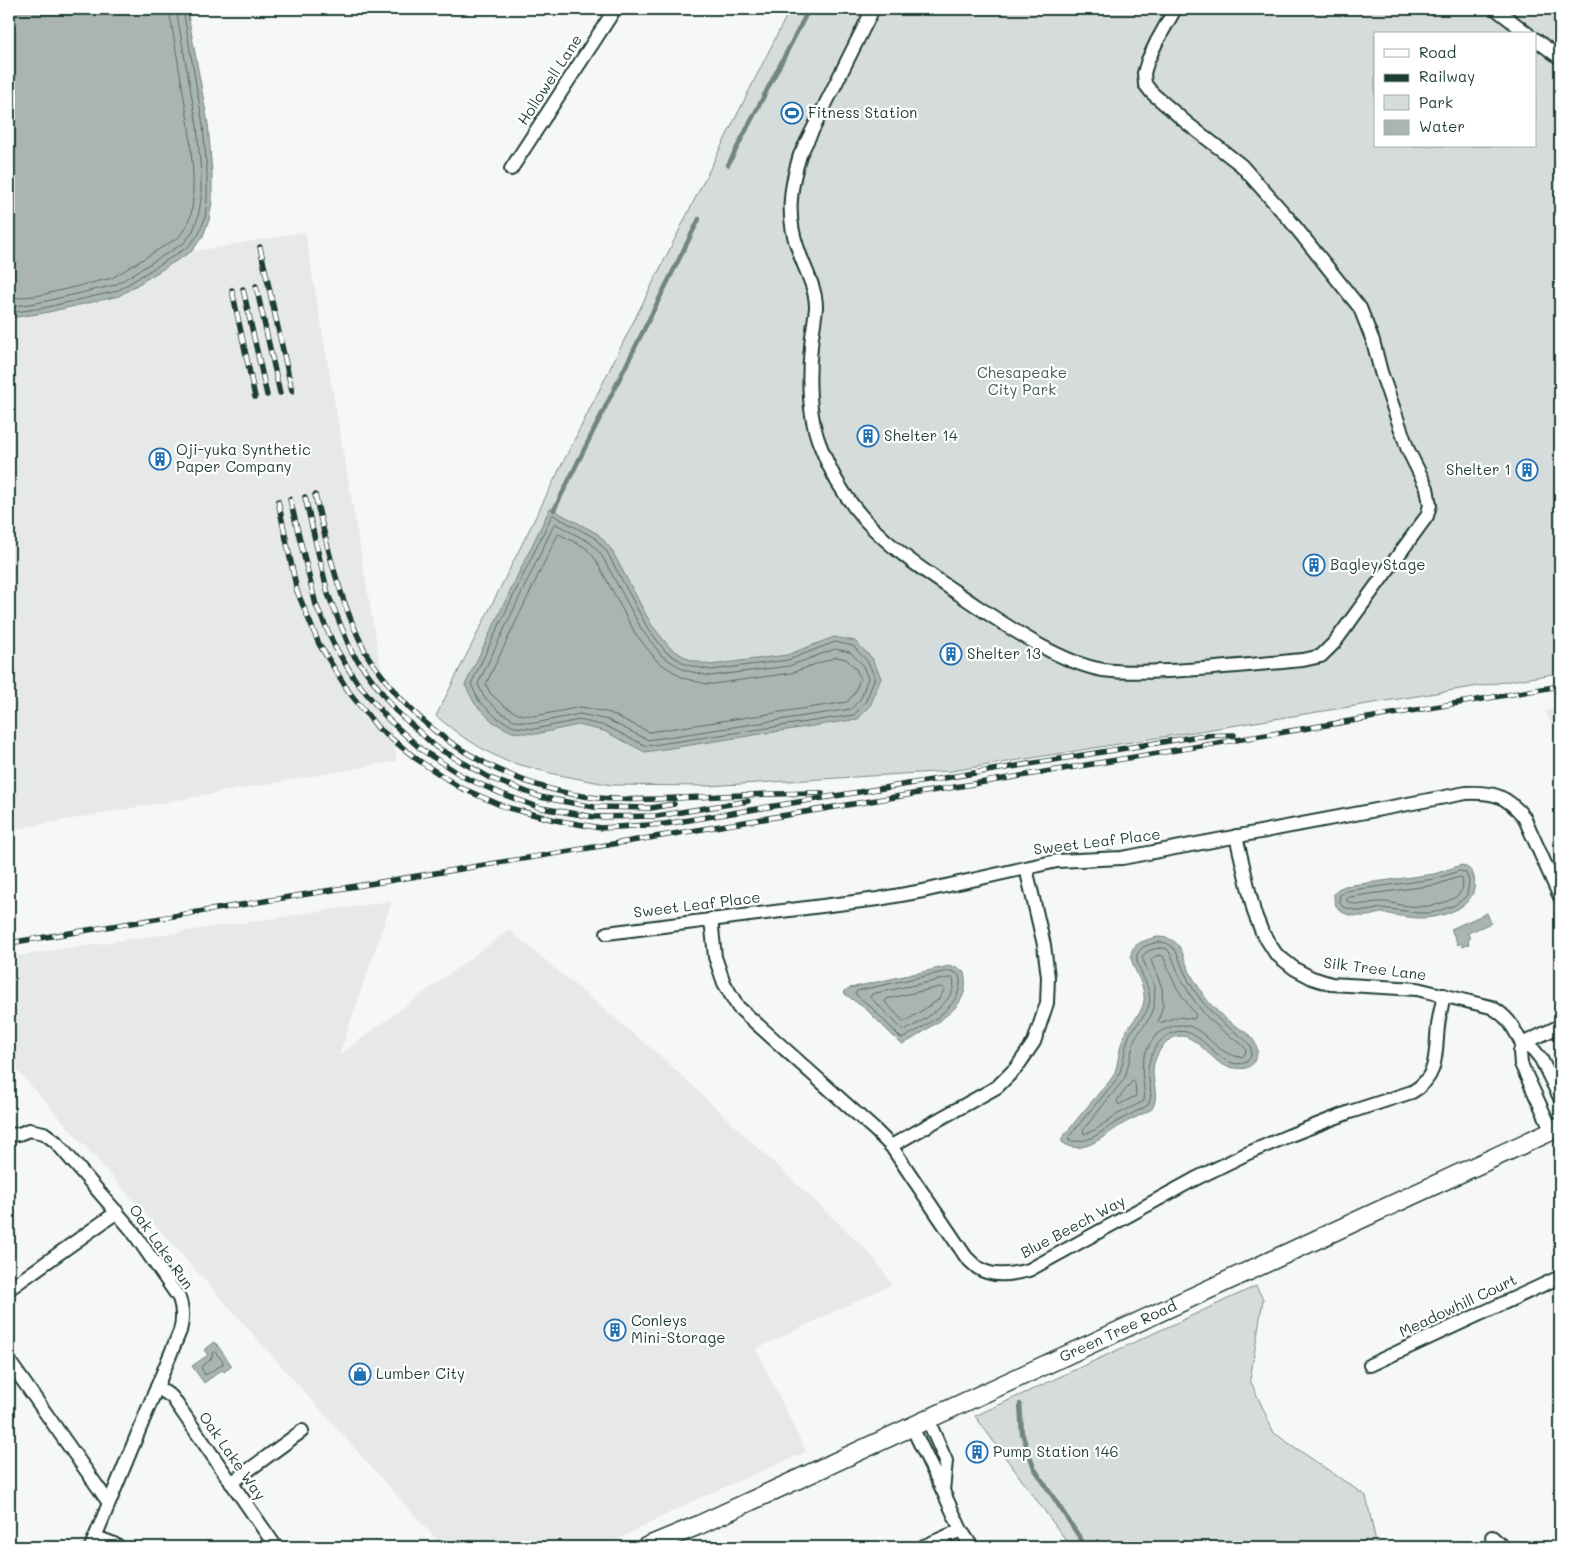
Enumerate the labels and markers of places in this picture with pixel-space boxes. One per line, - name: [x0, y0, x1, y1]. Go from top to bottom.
- sports icon: Fitness Station: [780, 101, 804, 125]
- place label: Fitness Station: [808, 102, 917, 122]
- building icon: Shelter 14: [856, 424, 880, 448]
- place label: Shelter 14: [884, 425, 958, 445]
- place label: Oji-yuka Synthetic Paper Company: [176, 439, 311, 476]
- building icon: Oji-yuka Synthetic Paper Company: [148, 447, 172, 471]
- building icon: Shelter 1: [1515, 458, 1539, 482]
- place label: Shelter 1: [1446, 459, 1511, 479]
- building icon: Bagley Stage: [1302, 553, 1326, 577]
- place label: Bagley Stage: [1330, 554, 1425, 574]
- building icon: Shelter 13: [939, 642, 963, 666]
- place label: Shelter 13: [967, 643, 1041, 663]
- place label: Conleys Mini-Storage: [631, 1310, 726, 1347]
- building icon: Conleys Mini-Storage: [603, 1318, 627, 1342]
- shop icon: Lumber City: [348, 1362, 372, 1386]
- place label: Lumber City: [376, 1363, 465, 1383]
- building icon: Pump Station 146: [965, 1440, 989, 1464]
- place label: Pump Station 146: [993, 1441, 1119, 1461]

